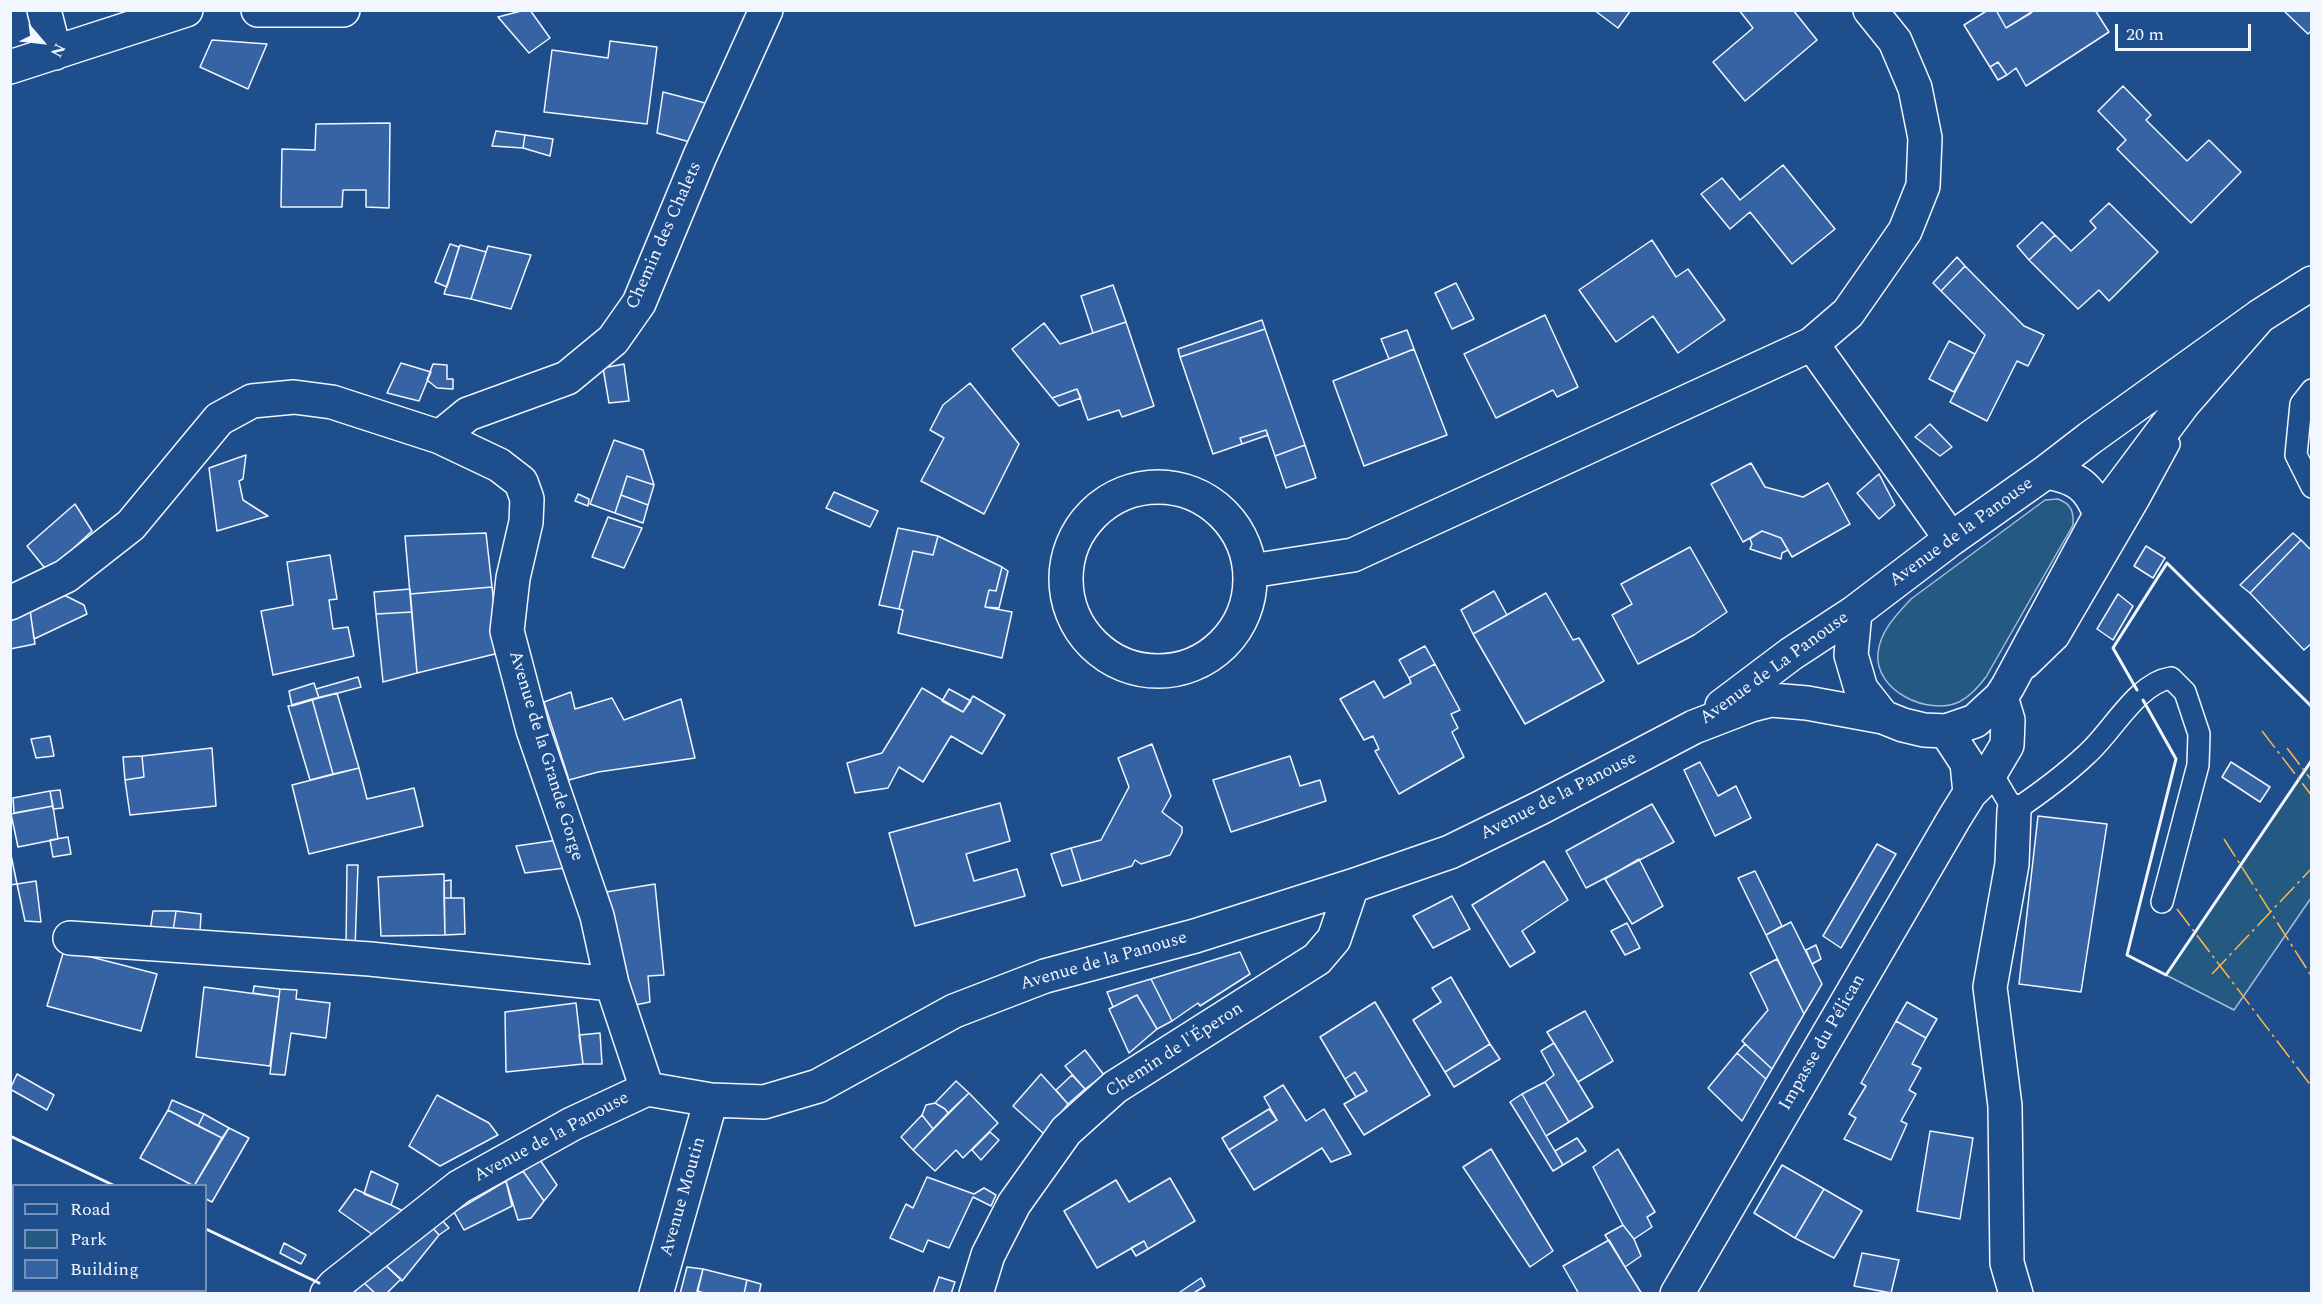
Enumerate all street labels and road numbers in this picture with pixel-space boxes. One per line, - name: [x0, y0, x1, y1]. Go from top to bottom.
- street label: Chemin des Chalets: [623, 159, 707, 313]
- street label: Avenue de la Panouse: [1886, 474, 2038, 592]
- street label: Avenue de La Panouse: [1696, 608, 1854, 730]
- street label: Avenue de la Grande Gorge: [503, 648, 587, 864]
- street label: Avenue de la Panouse: [1477, 748, 1641, 846]
- street label: Avenue de la Panouse: [1018, 928, 1190, 996]
- street label: Impasse du Pélican: [1775, 971, 1871, 1115]
- street label: Chemin de l'Éperon: [1102, 999, 1248, 1103]
- street label: Avenue de la Panouse: [471, 1088, 633, 1188]
- street label: Avenue Moutin: [657, 1135, 711, 1259]

